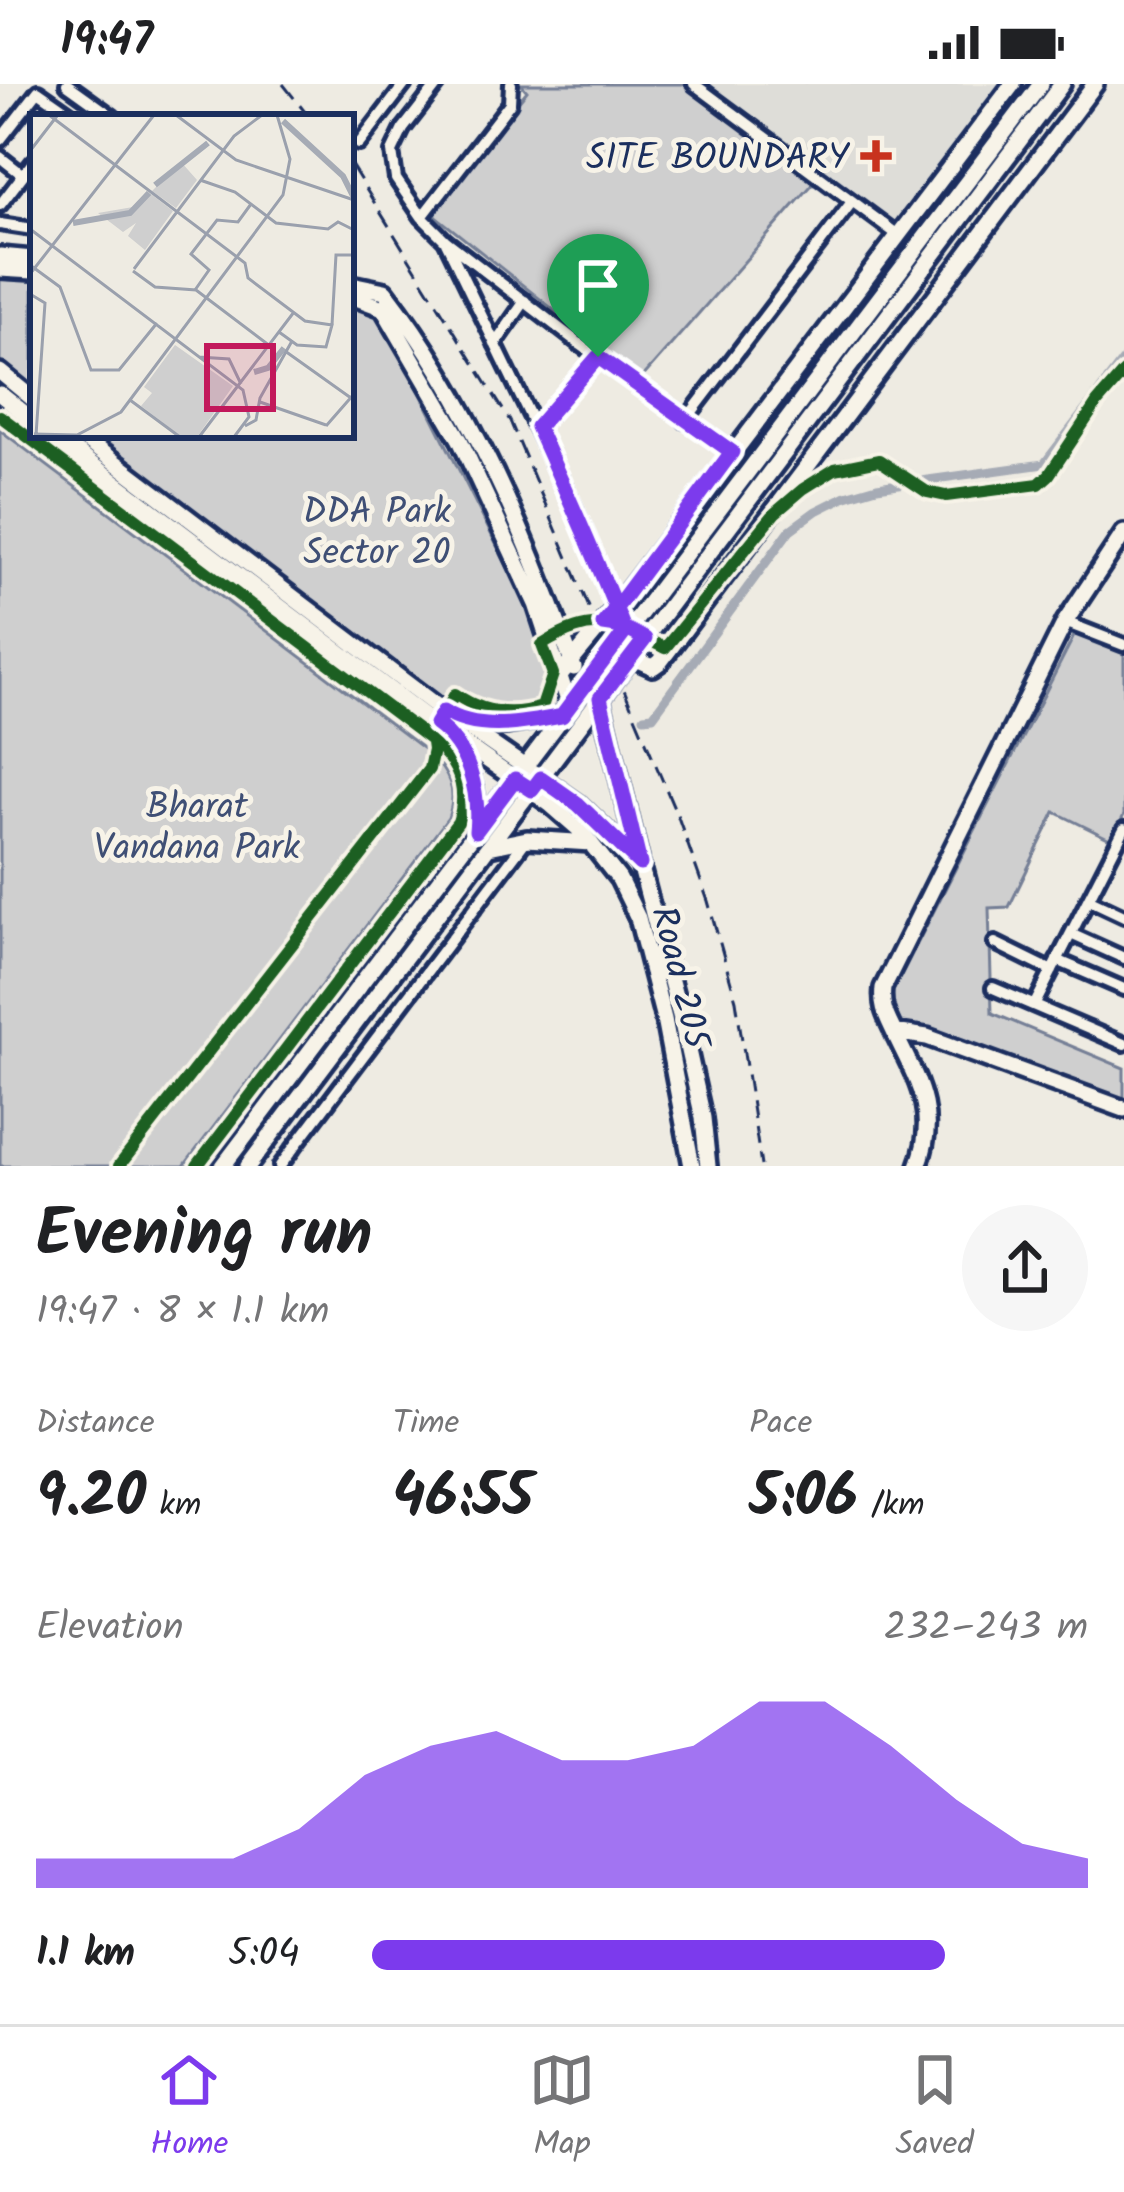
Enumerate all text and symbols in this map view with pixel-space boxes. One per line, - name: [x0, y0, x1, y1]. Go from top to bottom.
- text: 19:47: [60, 6, 153, 78]
- inset map: [30, 114, 354, 438]
- place label: SITE BOUNDARY: [586, 131, 850, 188]
- marker: SITE BOUNDARY: [860, 140, 892, 172]
- pin: [547, 234, 649, 357]
- icon: arrive: [565, 252, 631, 318]
- park label: DDA Park Sector 20: [303, 485, 452, 583]
- park label: Bharat Vandana Park: [94, 780, 301, 878]
- street label: Road 205: [633, 901, 724, 1058]
- text: Evening run: [36, 1184, 372, 1289]
- button: share: [962, 1205, 1088, 1331]
- text: 19:47 · 8 × 1.1 km: [36, 1282, 329, 1344]
- text: Distance: [36, 1398, 155, 1451]
- text: Time: [393, 1398, 459, 1451]
- text: Pace: [749, 1398, 812, 1451]
- text: 9.20: [36, 1451, 146, 1547]
- text: 46:55: [393, 1451, 533, 1547]
- text: 5:06: [749, 1451, 858, 1547]
- text: km: [146, 1480, 201, 1533]
- text: /km: [858, 1480, 924, 1533]
- text: Elevation: [36, 1598, 184, 1660]
- text: 232–243 m: [884, 1598, 1088, 1660]
- text: 1.1 km: [36, 1924, 135, 1986]
- text: 5:04: [228, 1924, 300, 1986]
- tab: Home: [150, 2047, 228, 2172]
- tab: Map: [529, 2047, 595, 2172]
- tab: Saved: [895, 2047, 974, 2172]

